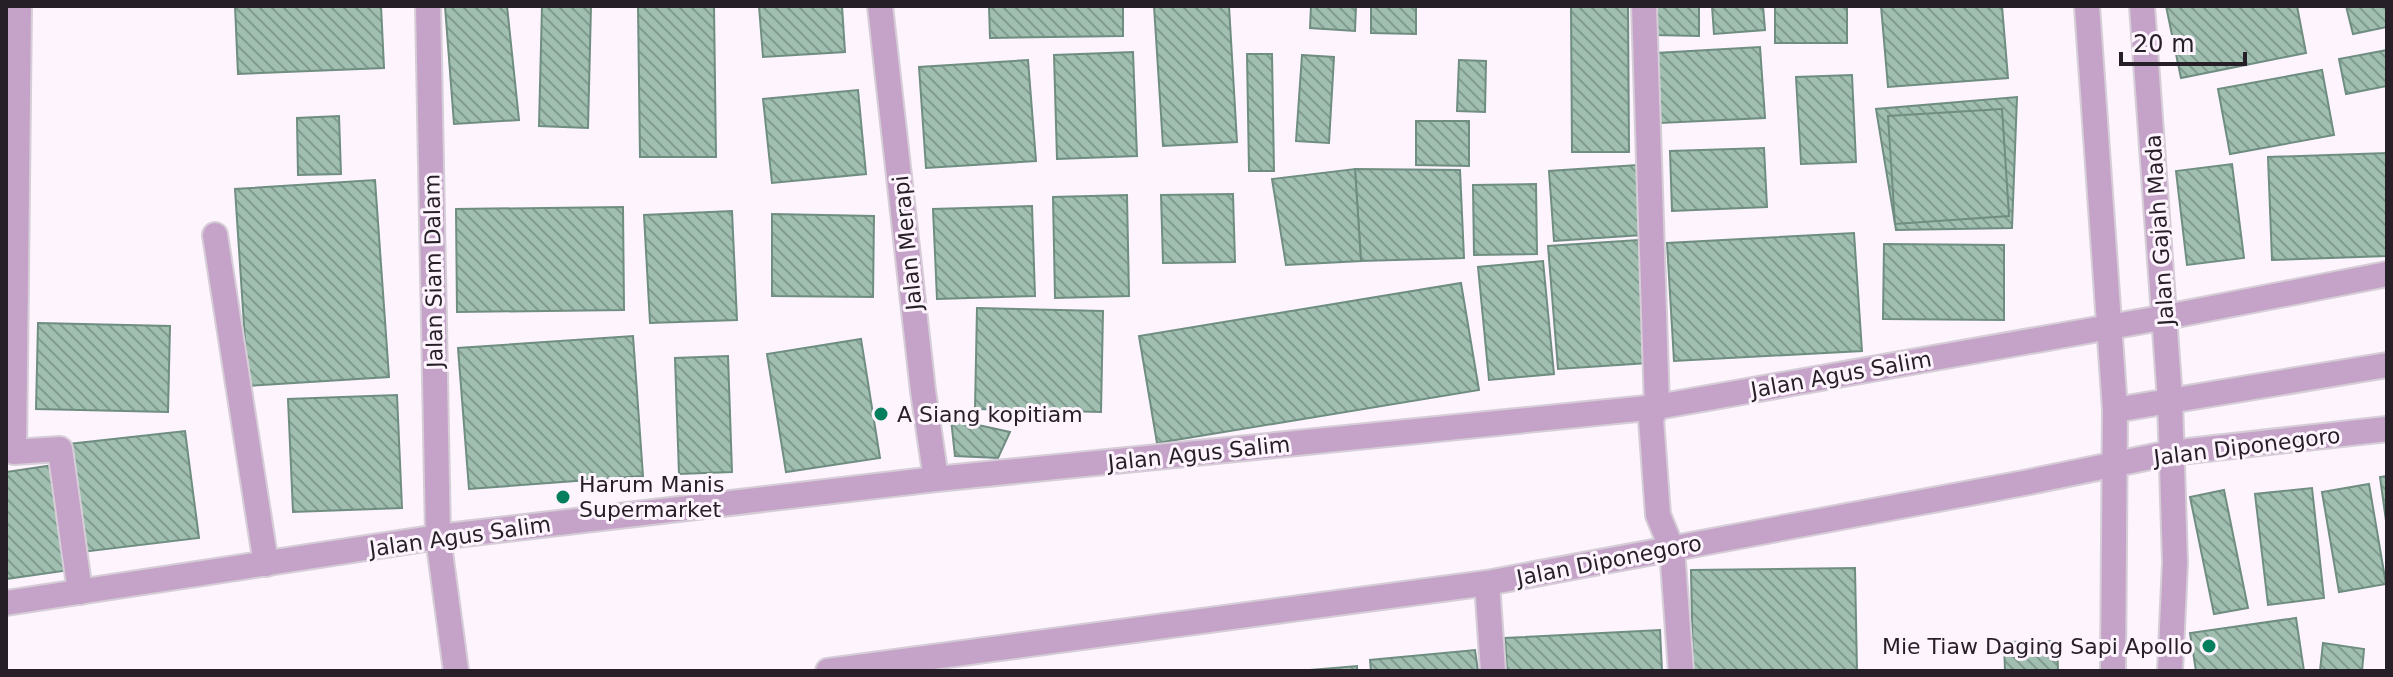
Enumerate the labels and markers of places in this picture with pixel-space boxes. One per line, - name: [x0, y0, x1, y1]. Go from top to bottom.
- place label: A Siang kopitiam: [897, 402, 1083, 427]
- marker: A Siang kopitiam: [872, 405, 890, 423]
- place label: Harum Manis Supermarket: [579, 472, 724, 522]
- marker: Harum Manis Supermarket: [554, 488, 572, 506]
- place label: Mie Tiaw Daging Sapi Apollo: [1882, 634, 2193, 659]
- marker: Mie Tiaw Daging Sapi Apollo: [2200, 637, 2218, 655]

